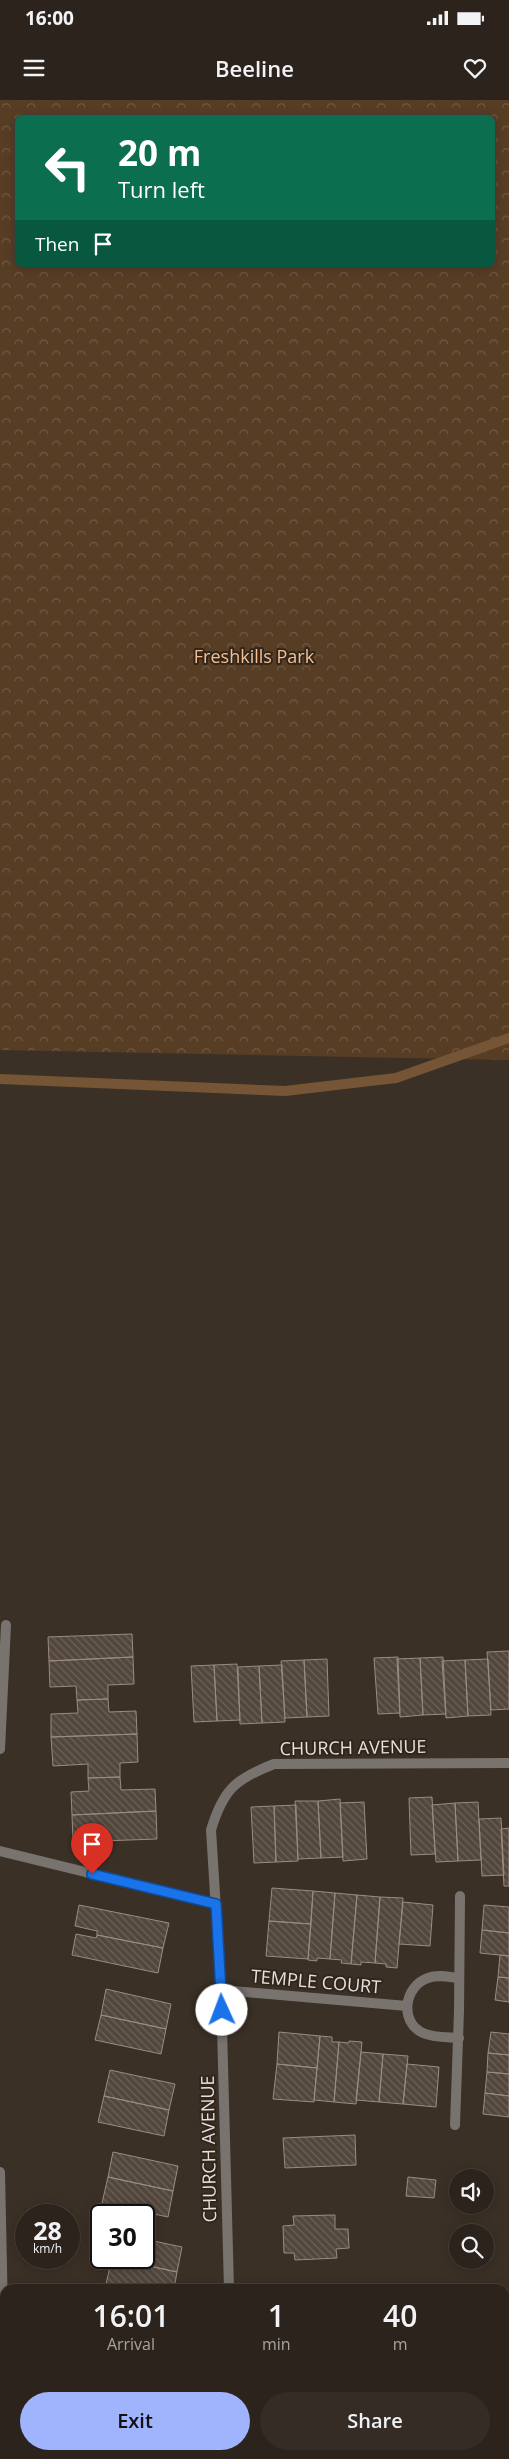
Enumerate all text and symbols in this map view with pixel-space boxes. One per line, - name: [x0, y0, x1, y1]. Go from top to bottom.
- text: 16:00: [25, 5, 74, 31]
- text: Beeline: [215, 53, 294, 83]
- icon: menu: [20, 54, 48, 82]
- icon: heart: [461, 54, 489, 82]
- text: 20 m: [118, 129, 201, 176]
- icon: left: [35, 135, 100, 200]
- text: Turn left: [118, 174, 205, 204]
- icon: arrive: [89, 230, 117, 258]
- text: Then: [35, 231, 79, 257]
- park label: Freshkills Park: [194, 644, 315, 668]
- street label: CHURCH AVENUE: [279, 1734, 427, 1760]
- pin: [71, 1823, 113, 1874]
- icon: arrive: [78, 1830, 106, 1858]
- street label: TEMPLE COURT: [250, 1963, 382, 1999]
- position arrow: [195, 1983, 247, 2035]
- street label: CHURCH AVENUE: [195, 2075, 221, 2223]
- map controls: [449, 2169, 494, 2269]
- button: sound: [449, 2169, 494, 2214]
- speed limit sign: 30: [90, 2204, 155, 2269]
- text: 28: [33, 2213, 62, 2247]
- button: search: [449, 2224, 494, 2269]
- text: km/h: [33, 2240, 62, 2257]
- text: 16:01: [93, 2295, 169, 2336]
- text: 1: [268, 2295, 285, 2336]
- text: 40: [383, 2295, 417, 2336]
- text: Arrival: [107, 2333, 155, 2355]
- text: min: [262, 2333, 291, 2355]
- text: m: [393, 2333, 408, 2355]
- button: Exit: [20, 2392, 250, 2450]
- button: Share: [260, 2392, 490, 2450]

